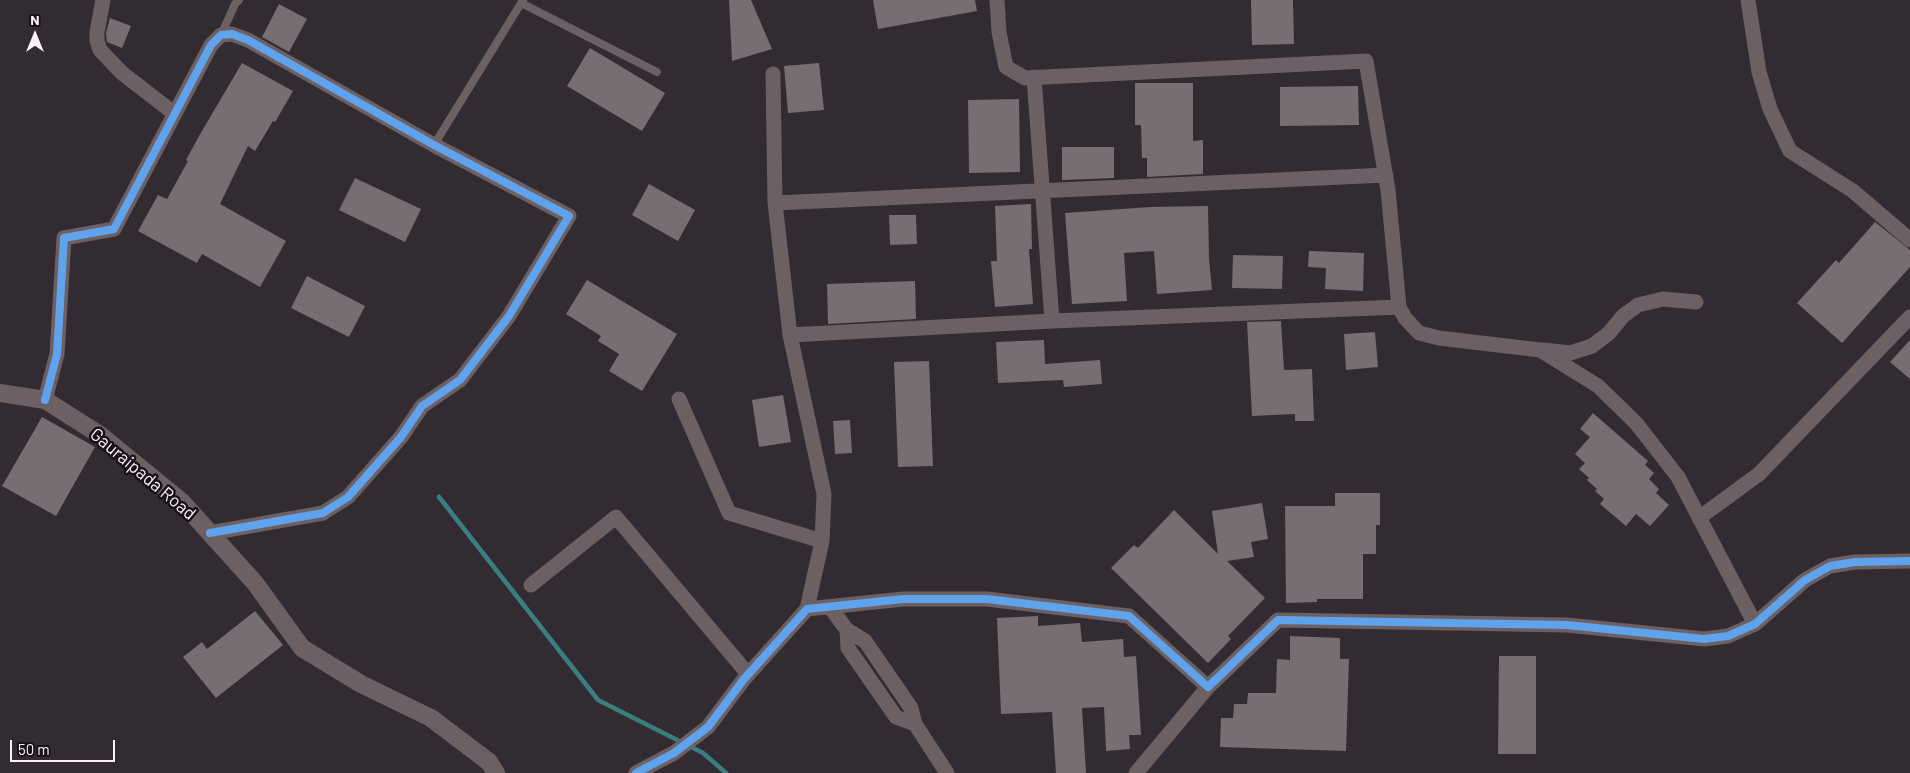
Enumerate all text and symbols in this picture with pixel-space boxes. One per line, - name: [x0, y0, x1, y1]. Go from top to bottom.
- north arrow: [10, 10, 60, 60]
- text: N: [30, 11, 40, 28]
- street label: Gauraipada Road: [86, 423, 200, 525]
- scale bar: [12, 730, 118, 762]
- text: 50 m: [18, 740, 50, 758]

